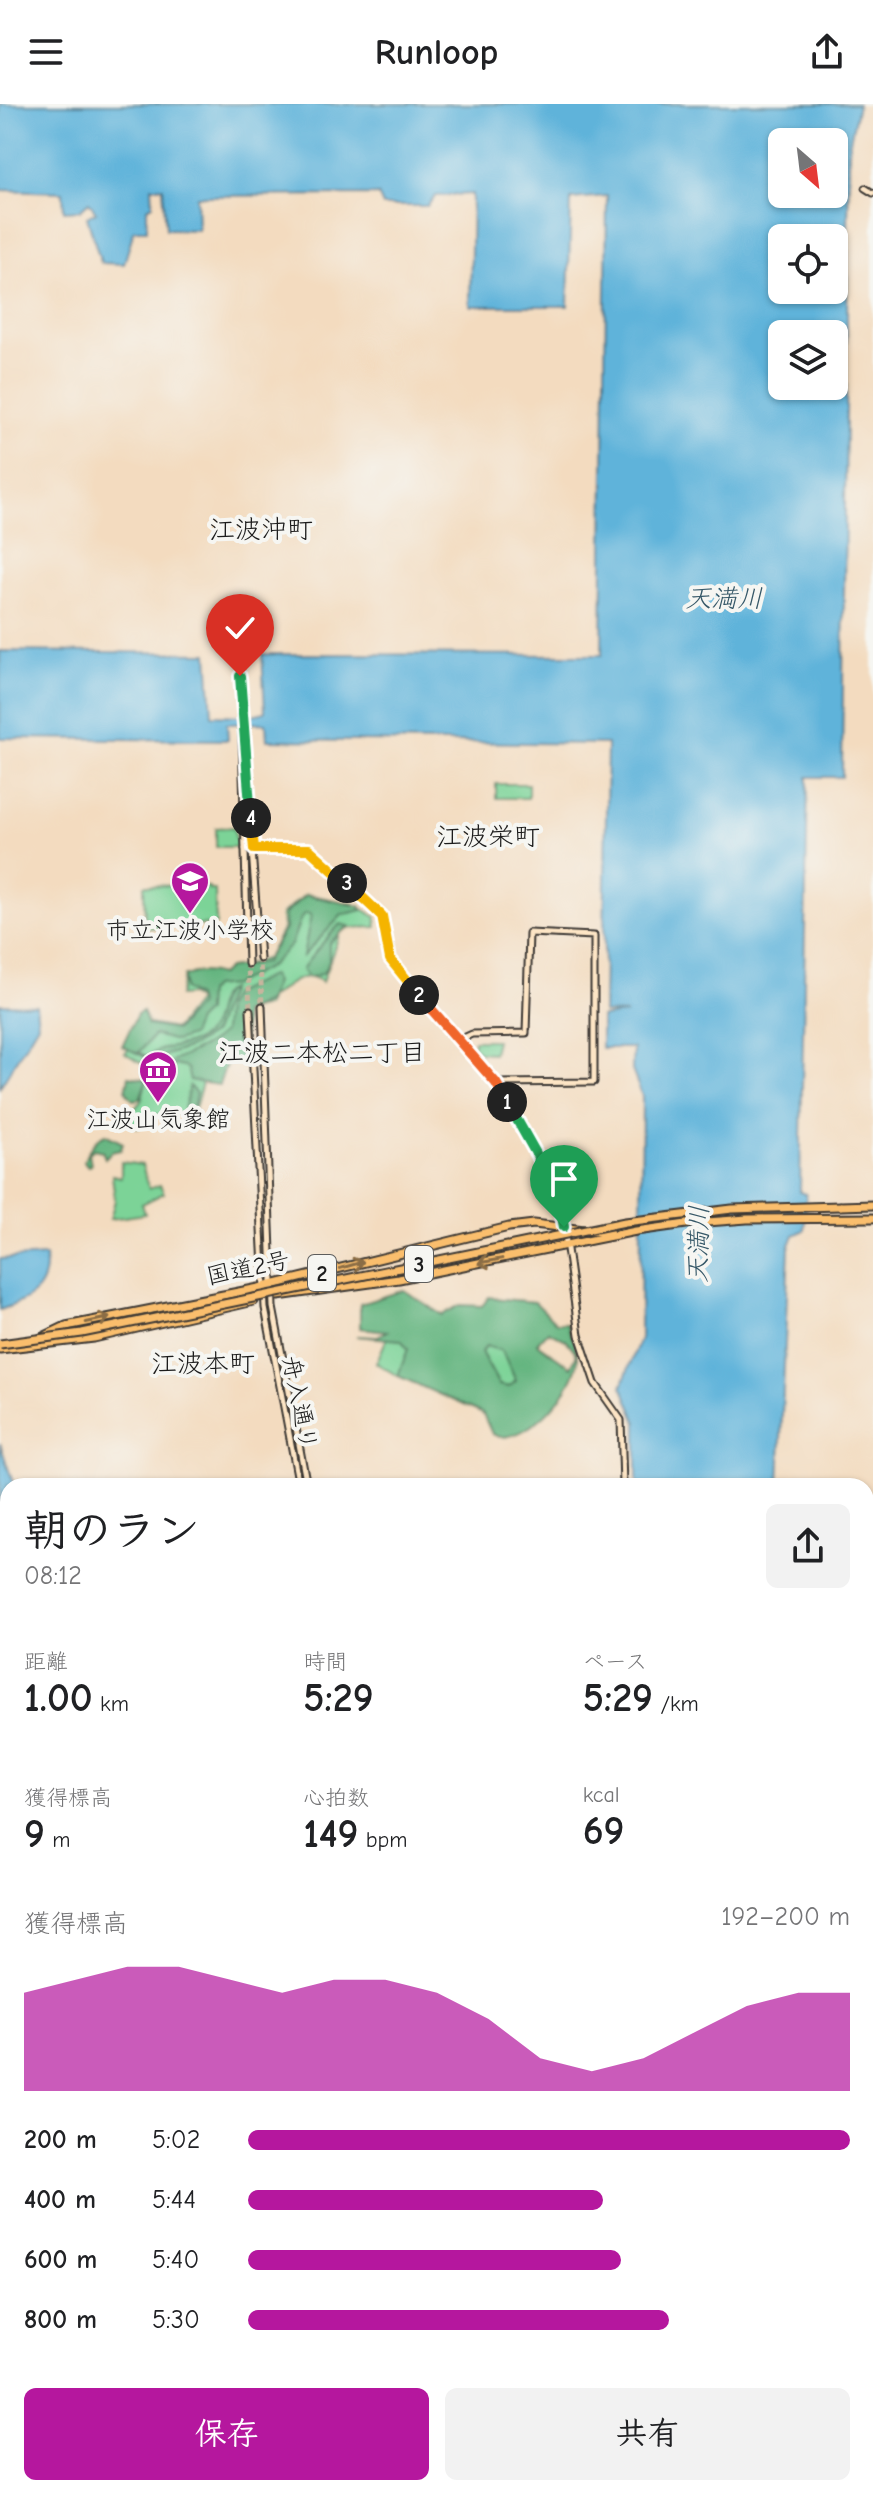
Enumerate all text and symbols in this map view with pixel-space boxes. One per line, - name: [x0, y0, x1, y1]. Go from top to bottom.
- icon: menu: [24, 30, 68, 74]
- icon: share: [805, 30, 849, 74]
- text: Runloop: [375, 32, 498, 73]
- north arrow: [768, 128, 848, 208]
- map controls: [768, 128, 848, 400]
- button: locate: [768, 224, 848, 304]
- button: layers: [768, 320, 848, 400]
- district label: 江波沖町: [209, 515, 313, 545]
- water label: 天満川: [685, 584, 763, 614]
- pin: [206, 594, 274, 676]
- icon: check: [218, 606, 262, 650]
- pin: 4: [231, 798, 271, 838]
- text: 4: [246, 805, 256, 831]
- district label: 江波栄町: [436, 822, 540, 852]
- school or university icon: 市立江波小学校: [169, 860, 211, 915]
- pin: 3: [327, 863, 367, 903]
- text: 3: [342, 870, 352, 896]
- place label: 市立江波小学校: [106, 916, 274, 944]
- pin: 2: [399, 975, 439, 1015]
- text: 2: [414, 982, 424, 1008]
- district label: 江波二本松二丁目: [218, 1038, 426, 1068]
- museum icon: 江波山気象館: [137, 1049, 179, 1104]
- pin: 1: [487, 1082, 527, 1122]
- text: 1: [503, 1089, 511, 1115]
- place label: 江波山気象館: [86, 1105, 230, 1133]
- pin: [530, 1145, 598, 1227]
- icon: arrive: [542, 1157, 586, 1201]
- water label: 天満川: [683, 1205, 715, 1283]
- street label: 国道2号: [204, 1246, 292, 1290]
- road number: 3: [405, 1246, 433, 1282]
- one-way arrow: [478, 1254, 503, 1269]
- road number: 2: [308, 1255, 336, 1291]
- one-way arrow: [338, 1256, 364, 1271]
- one-way arrow: [84, 1312, 110, 1327]
- district label: 江波本町: [151, 1349, 255, 1379]
- street label: 舟入通り: [277, 1353, 323, 1453]
- button: share: [766, 1504, 850, 1588]
- text: 朝のラン: [24, 1505, 200, 1556]
- text: 08:12: [24, 1561, 82, 1591]
- text: 距離: [24, 1649, 68, 1675]
- text: 時間: [303, 1649, 347, 1675]
- text: ペース: [583, 1649, 647, 1675]
- text: 1.00: [24, 1675, 93, 1721]
- text: 5:29: [303, 1675, 374, 1721]
- text: 5:29: [583, 1675, 653, 1721]
- text: km: [93, 1691, 129, 1717]
- text: /km: [653, 1691, 699, 1717]
- text: kcal: [583, 1782, 620, 1808]
- text: 獲得標高: [24, 1785, 112, 1811]
- text: 心拍数: [303, 1785, 369, 1811]
- text: 69: [583, 1808, 625, 1854]
- text: 9: [24, 1811, 45, 1857]
- text: 149: [303, 1811, 358, 1857]
- text: m: [45, 1827, 70, 1853]
- text: bpm: [358, 1827, 407, 1853]
- text: 192–200 m: [721, 1902, 850, 1932]
- text: 獲得標高: [24, 1909, 128, 1939]
- text: 200 m: [24, 2125, 97, 2155]
- text: 5:02: [152, 2125, 200, 2155]
- text: 400 m: [24, 2185, 96, 2215]
- text: 5:44: [152, 2185, 196, 2215]
- text: 600 m: [24, 2245, 97, 2275]
- text: 5:40: [152, 2245, 199, 2275]
- text: 800 m: [24, 2305, 97, 2335]
- text: 5:30: [152, 2305, 200, 2335]
- button: 保存: [24, 2388, 429, 2480]
- button: 共有: [445, 2388, 850, 2480]

